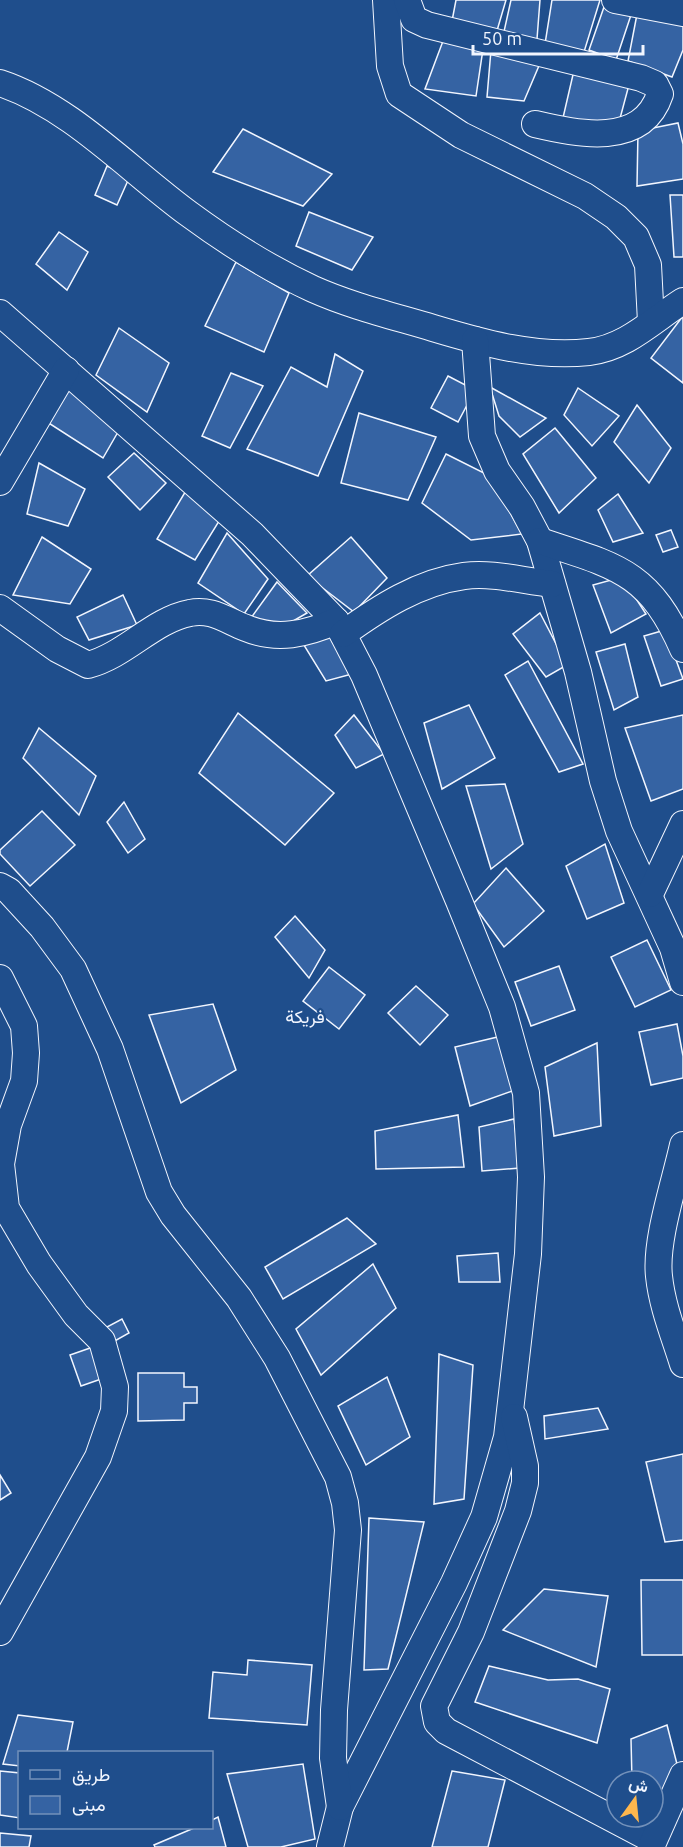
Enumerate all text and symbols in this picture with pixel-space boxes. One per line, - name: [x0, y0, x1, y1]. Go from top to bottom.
- scale bar: [473, 18, 642, 56]
- text: 50 m: [482, 28, 522, 48]
- district label: فريكة: [285, 1006, 325, 1028]
- legend: [18, 1751, 213, 1829]
- text: طريق: [72, 1764, 110, 1786]
- north arrow: [605, 1769, 665, 1829]
- text: ش: [627, 1773, 651, 1797]
- text: مبنى: [72, 1794, 106, 1816]

